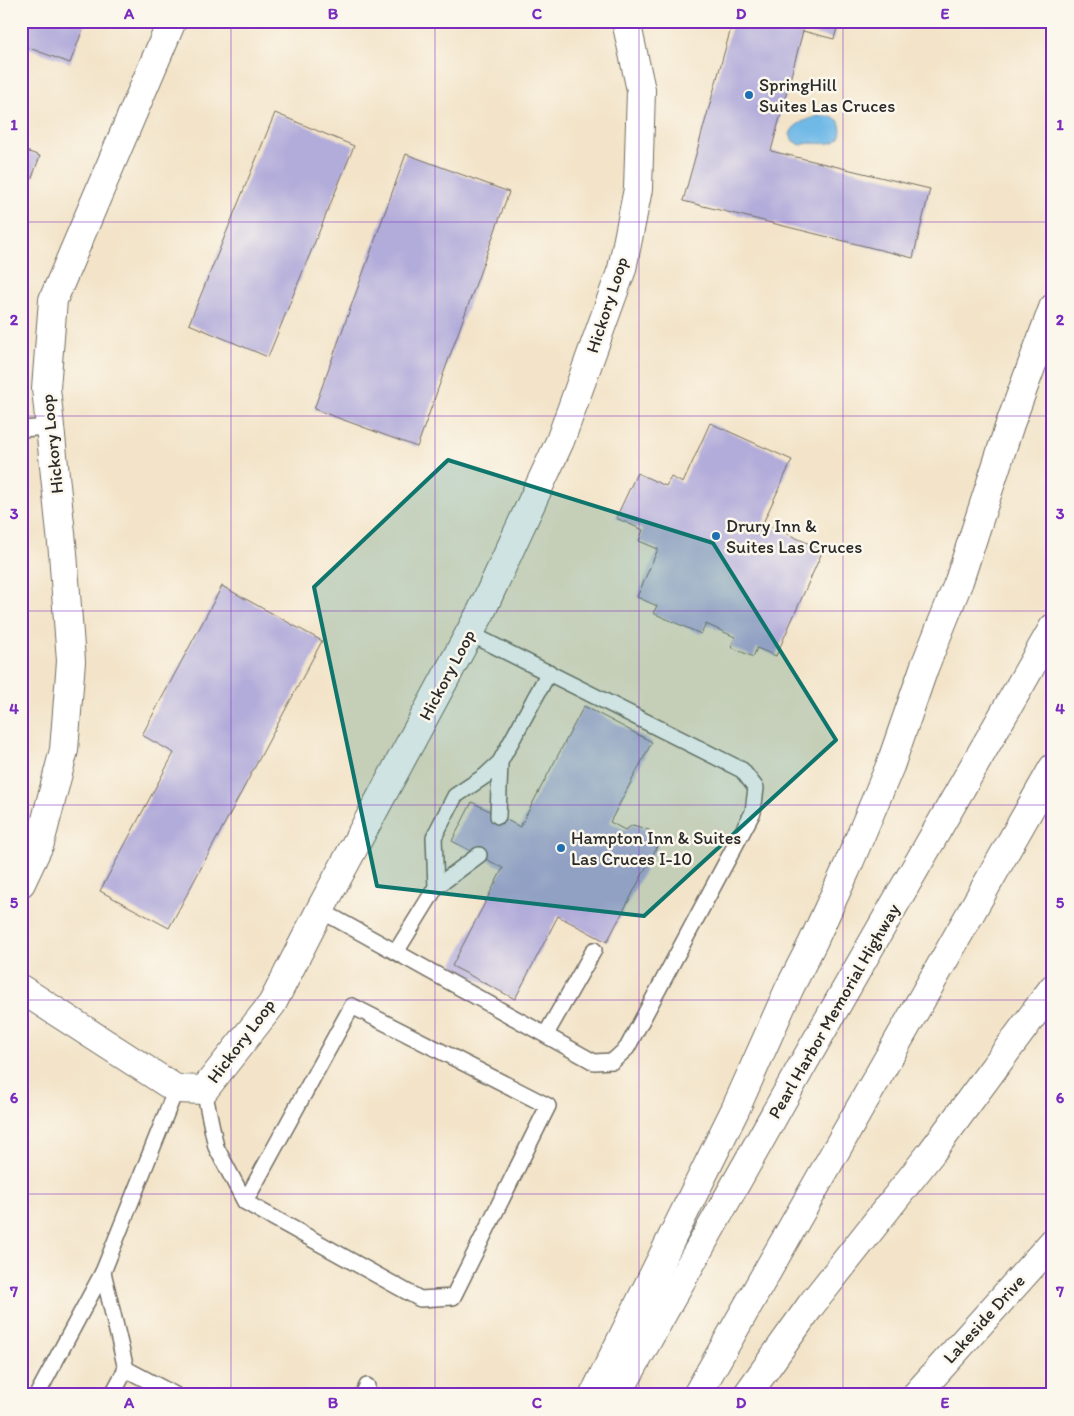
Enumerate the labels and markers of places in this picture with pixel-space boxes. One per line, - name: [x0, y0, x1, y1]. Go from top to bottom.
- place label: SpringHill Suites Las Cruces: [759, 74, 895, 117]
- marker: SpringHill Suites Las Cruces: [743, 89, 755, 101]
- place label: Drury Inn & Suites Las Cruces: [726, 515, 862, 558]
- marker: Drury Inn & Suites Las Cruces: [710, 530, 722, 542]
- place label: Hampton Inn & Suites Las Cruces I-10: [571, 827, 741, 870]
- marker: Hampton Inn & Suites Las Cruces I-10: [555, 842, 567, 854]

